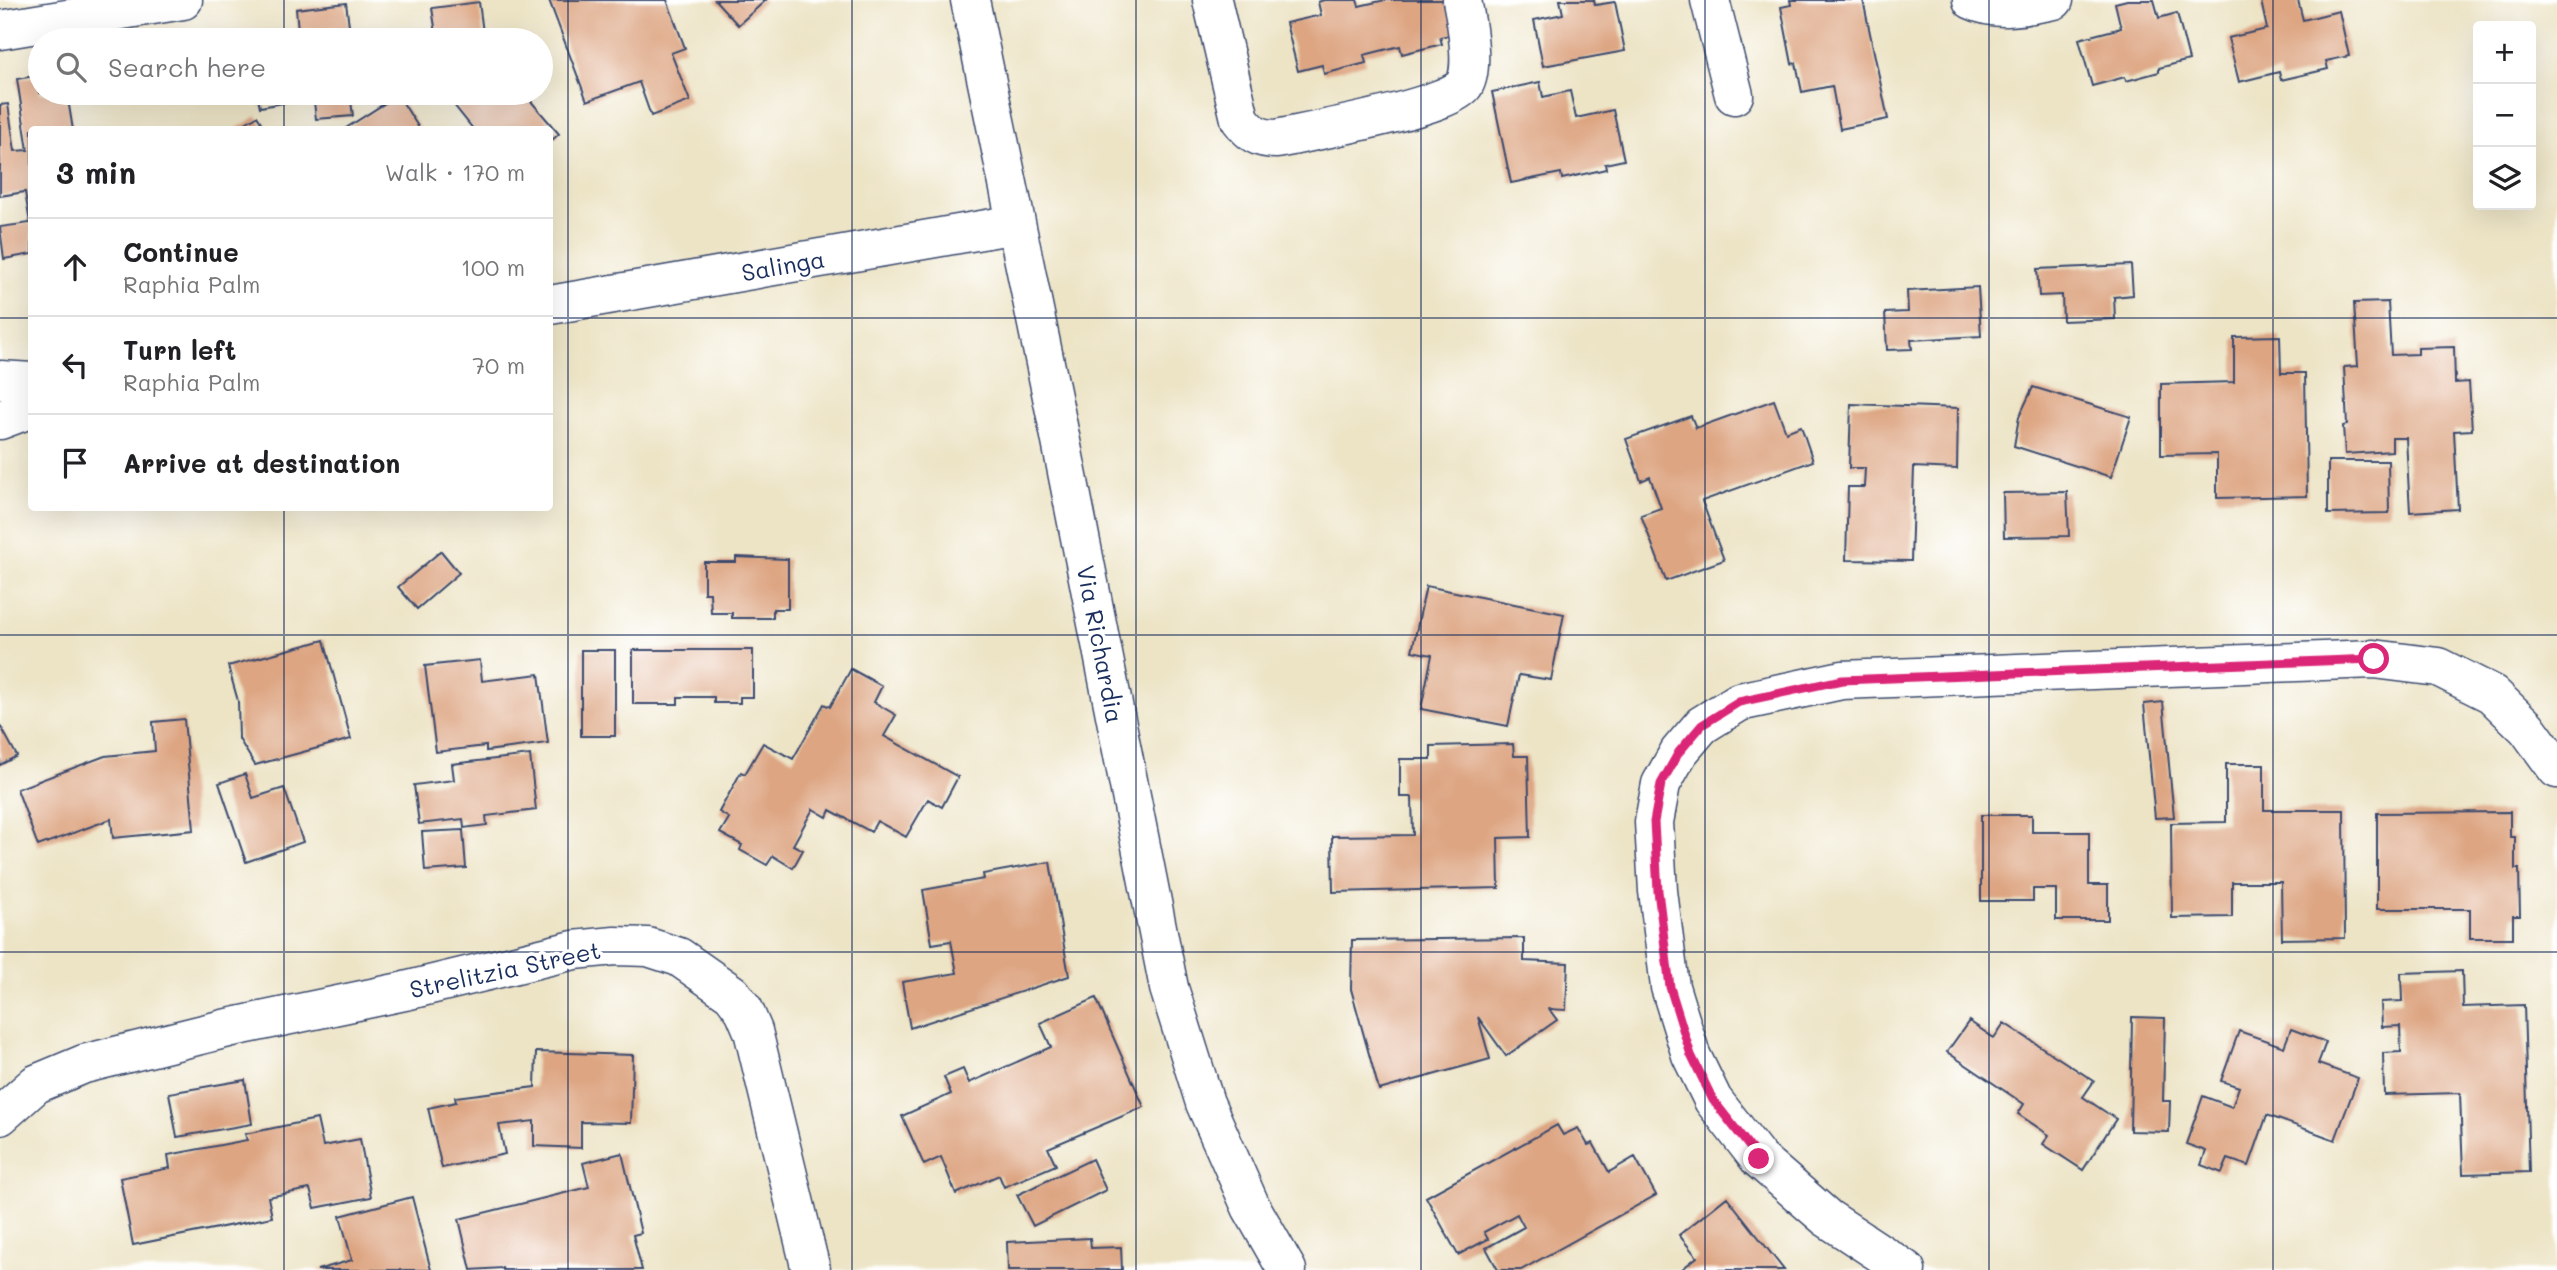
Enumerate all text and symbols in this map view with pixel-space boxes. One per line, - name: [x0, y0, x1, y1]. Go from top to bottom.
- map controls: [2473, 21, 2536, 210]
- button: +: [2473, 21, 2536, 84]
- search box: [28, 28, 553, 105]
- icon: search: [52, 48, 90, 86]
- text: Search here: [108, 50, 266, 84]
- button: −: [2473, 84, 2536, 147]
- button: layers: [2473, 147, 2536, 210]
- text: 3 min: [56, 152, 136, 192]
- text: Walk · 170 m: [385, 157, 525, 187]
- text: Continue: [123, 235, 239, 269]
- street label: Salinga: [739, 242, 827, 288]
- icon: ahead: [56, 248, 94, 286]
- text: 100 m: [461, 252, 525, 282]
- text: Raphia Palm: [123, 269, 260, 299]
- text: Turn left: [123, 333, 236, 367]
- icon: left: [56, 346, 94, 384]
- text: 70 m: [472, 350, 525, 380]
- text: Raphia Palm: [123, 367, 260, 397]
- icon: arrive: [56, 444, 94, 482]
- text: Arrive at destination: [123, 446, 400, 480]
- street label: Via Richardia: [1070, 562, 1132, 726]
- route start: [2358, 643, 2389, 674]
- street label: Strelitzia Street: [407, 934, 603, 1004]
- route end: [1743, 1143, 1774, 1174]

